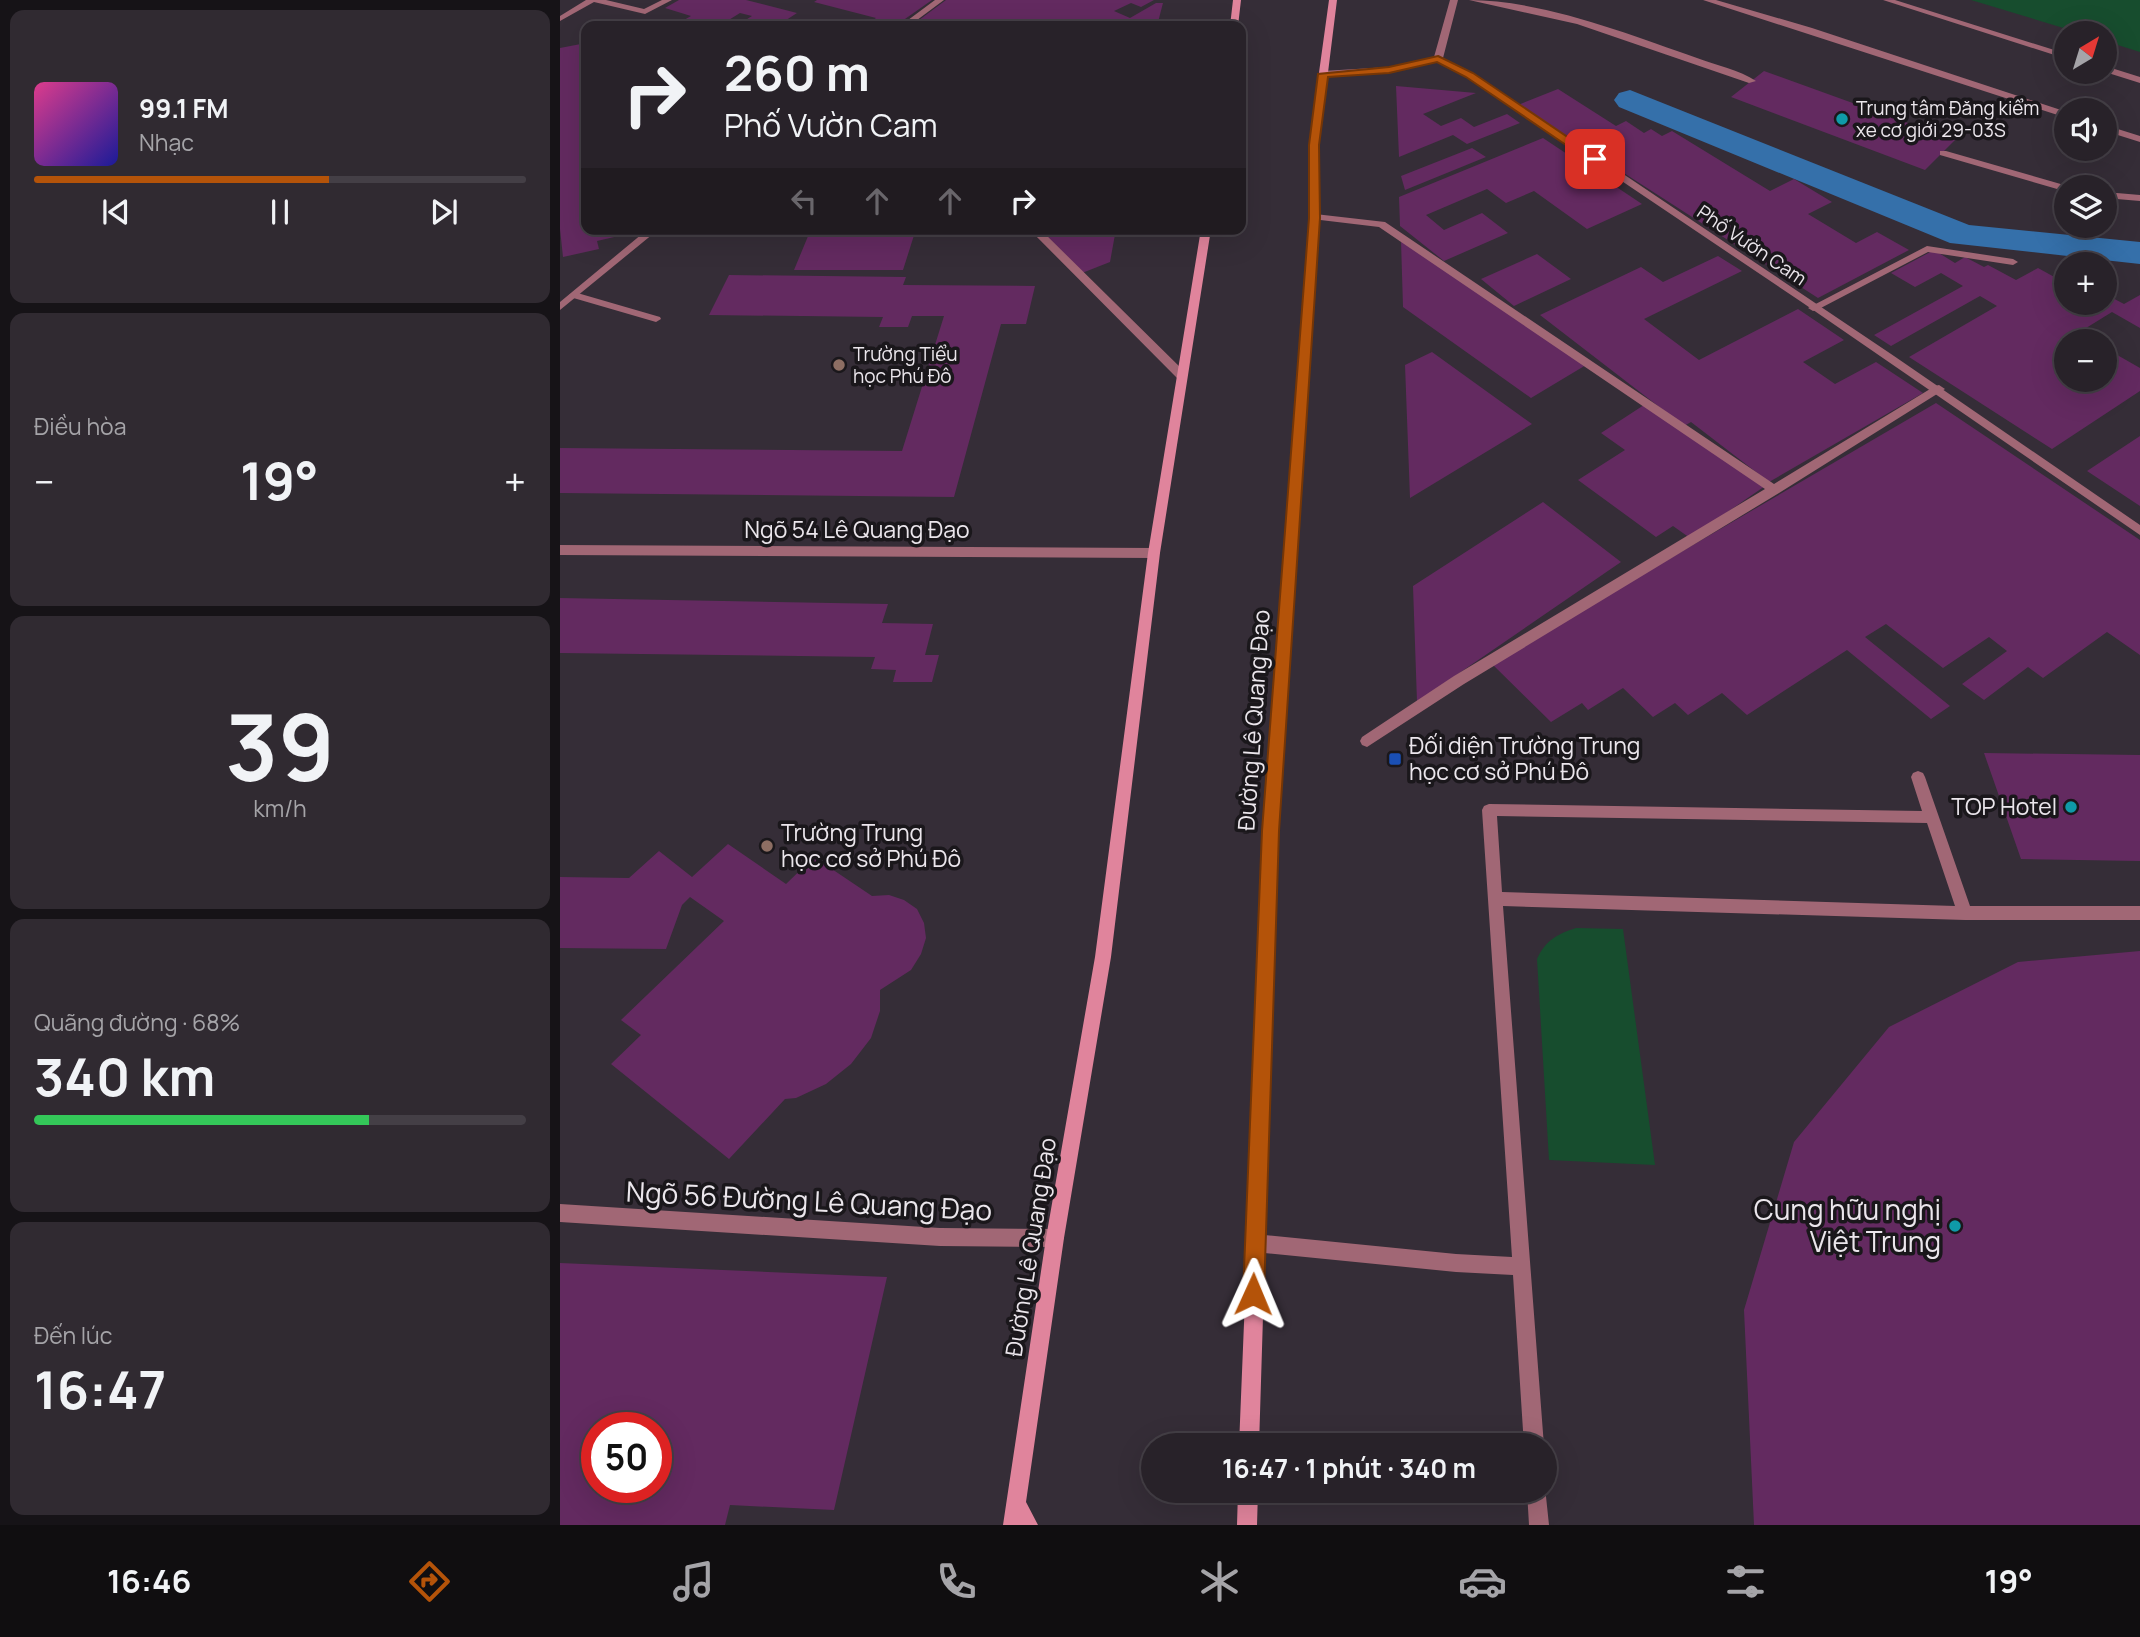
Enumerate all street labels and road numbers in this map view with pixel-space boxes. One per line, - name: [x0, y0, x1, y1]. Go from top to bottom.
- street label: Phố Vườn Cam: [1692, 199, 1812, 291]
- street label: Ngõ 54 Lê Quang Đạo: [744, 513, 970, 545]
- street label: Đường Lê Quang Đạo: [1229, 608, 1277, 831]
- street label: Đường Lê Quang Đạo: [997, 1135, 1063, 1359]
- street label: Ngõ 56 Đường Lê Quang Đạo: [625, 1171, 993, 1229]

